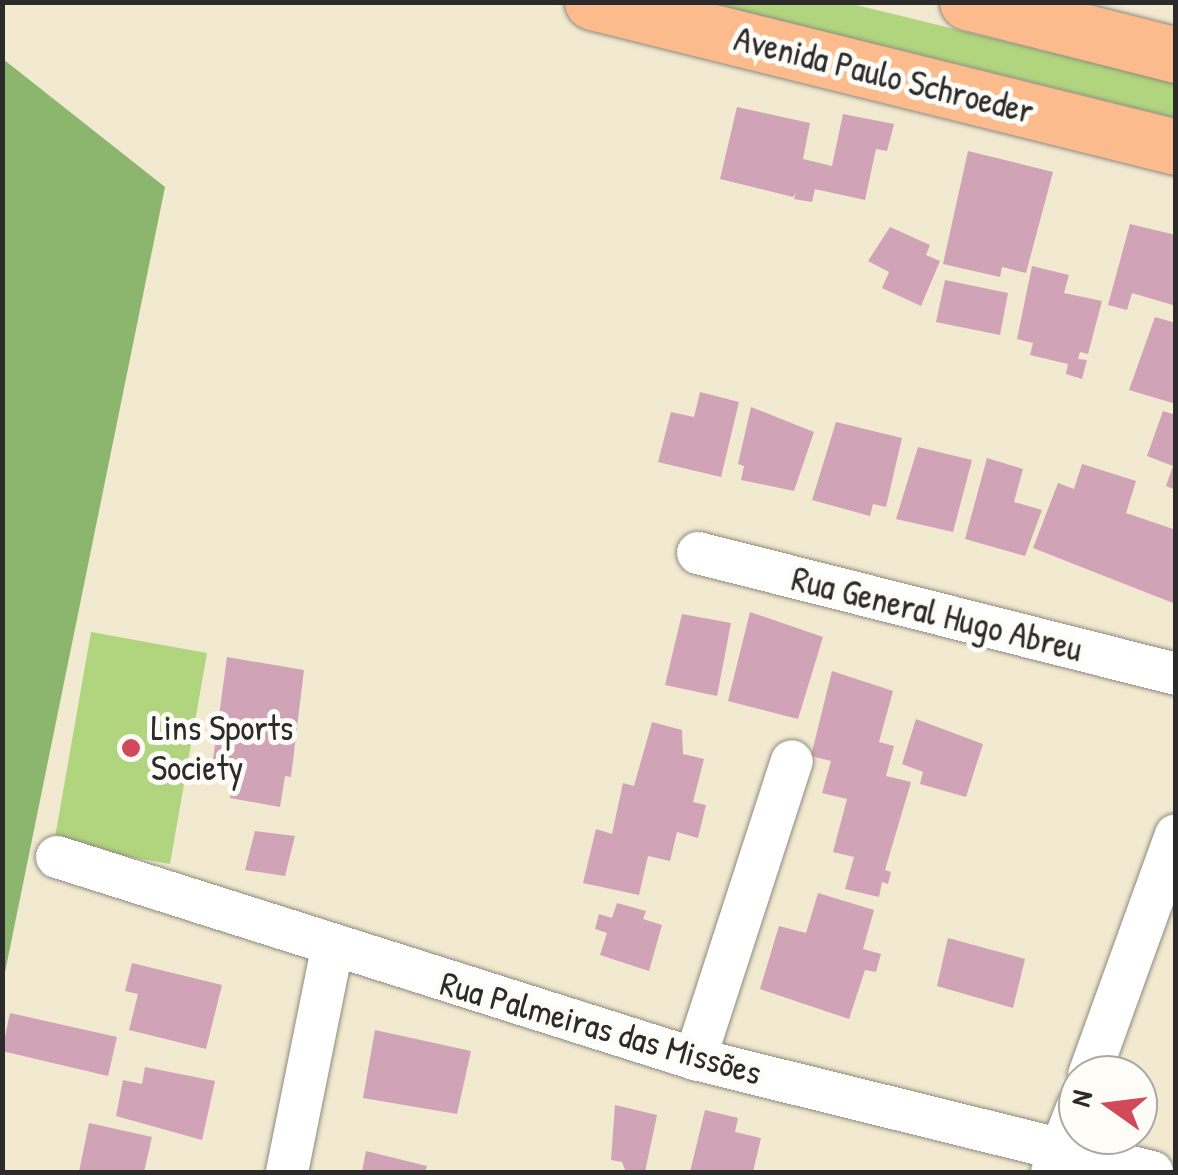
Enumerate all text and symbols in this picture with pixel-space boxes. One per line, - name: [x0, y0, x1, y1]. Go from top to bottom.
- street label: Avenida Paulo Schroeder: [730, 17, 1038, 133]
- street label: Rua General Hugo Abreu: [787, 558, 1087, 670]
- place label: Lins Sports Society: [151, 707, 293, 789]
- marker: Lins Sports Society: [120, 737, 142, 759]
- street label: Rua Palmeiras das Missões: [436, 962, 766, 1094]
- north arrow: [1058, 1055, 1158, 1155]
- text: N: [1061, 1086, 1101, 1110]

